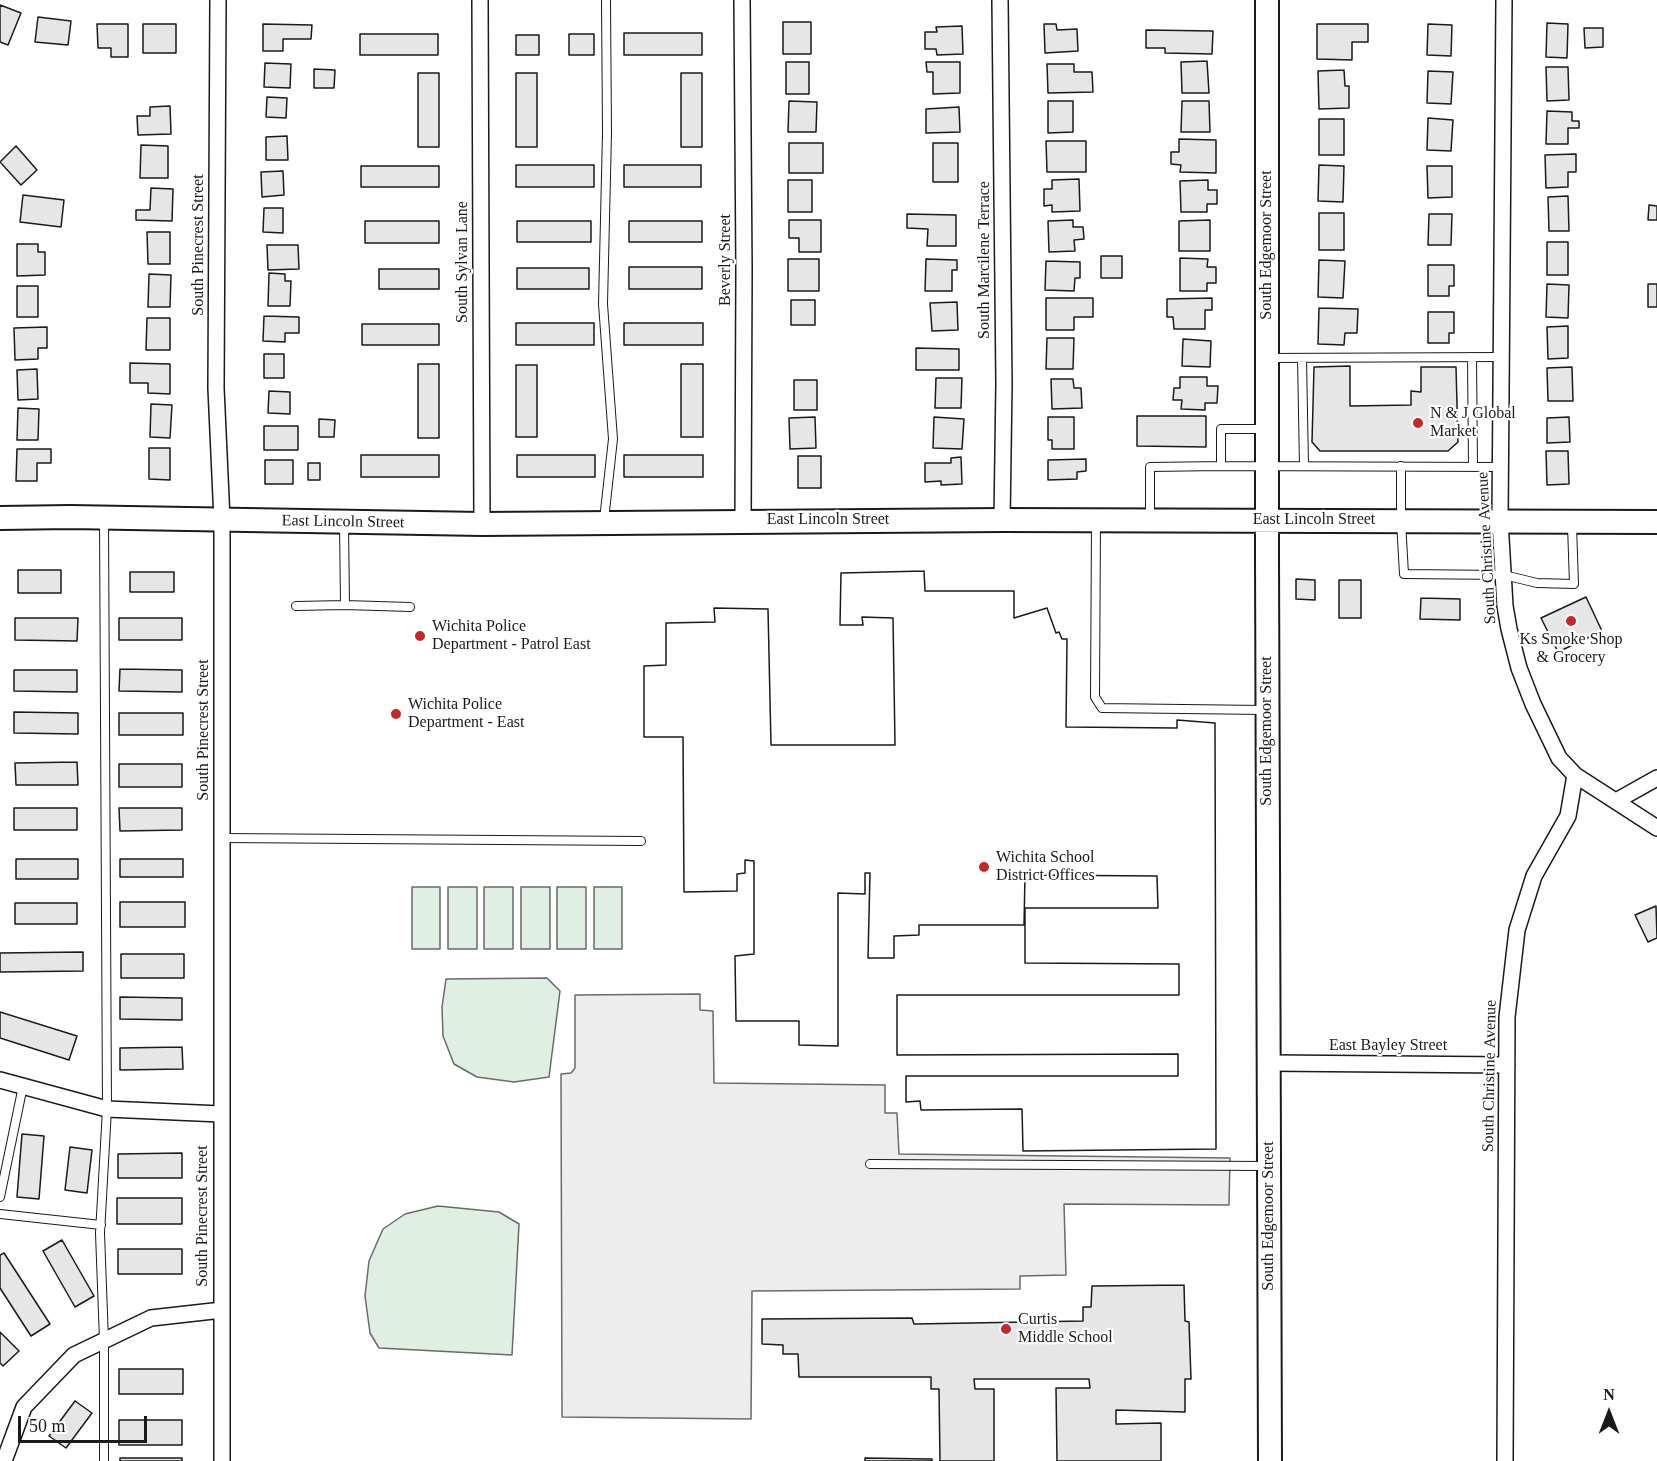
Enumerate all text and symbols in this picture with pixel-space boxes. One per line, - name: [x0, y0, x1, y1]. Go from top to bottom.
- street label: South Edgemoor Street: [1257, 170, 1277, 320]
- street label: South Pinecrest Street: [189, 174, 209, 316]
- street label: South Marcilene Terrace: [975, 181, 995, 339]
- street label: South Sylvan Lane: [453, 201, 473, 323]
- street label: Beverly Street: [716, 214, 736, 306]
- place label: N & J Global Market: [1430, 404, 1516, 442]
- marker: N & J Global Market: [1411, 416, 1425, 430]
- street label: South Christine Avenue: [1473, 471, 1501, 625]
- street label: East Lincoln Street: [767, 510, 889, 530]
- street label: East Lincoln Street: [1253, 510, 1375, 530]
- street label: East Lincoln Street: [282, 511, 404, 533]
- marker: Ks Smoke Shop & Grocery: [1564, 614, 1578, 628]
- place label: Wichita Police Department - Patrol East: [432, 617, 591, 655]
- marker: Wichita Police Department - Patrol East: [413, 629, 427, 643]
- place label: Ks Smoke Shop & Grocery: [1519, 630, 1623, 668]
- street label: South Edgemoor Street: [1257, 656, 1277, 806]
- street label: South Pinecrest Street: [194, 659, 214, 801]
- place label: Wichita Police Department - East: [408, 695, 524, 733]
- marker: Wichita Police Department - East: [389, 707, 403, 721]
- place label: Wichita School District Offices: [996, 848, 1095, 886]
- marker: Wichita School District Offices: [977, 860, 991, 874]
- street label: South Christine Avenue: [1479, 1000, 1501, 1152]
- street label: East Bayley Street: [1329, 1036, 1447, 1056]
- street label: South Edgemoor Street: [1259, 1141, 1279, 1291]
- street label: South Pinecrest Street: [193, 1145, 213, 1287]
- place label: Curtis Middle School: [1018, 1310, 1113, 1348]
- marker: Curtis Middle School: [999, 1322, 1013, 1336]
- north arrow: [1579, 1383, 1639, 1443]
- text: N: [1603, 1386, 1615, 1403]
- scale bar: [21, 1404, 150, 1442]
- text: 50 m: [29, 1416, 66, 1436]

